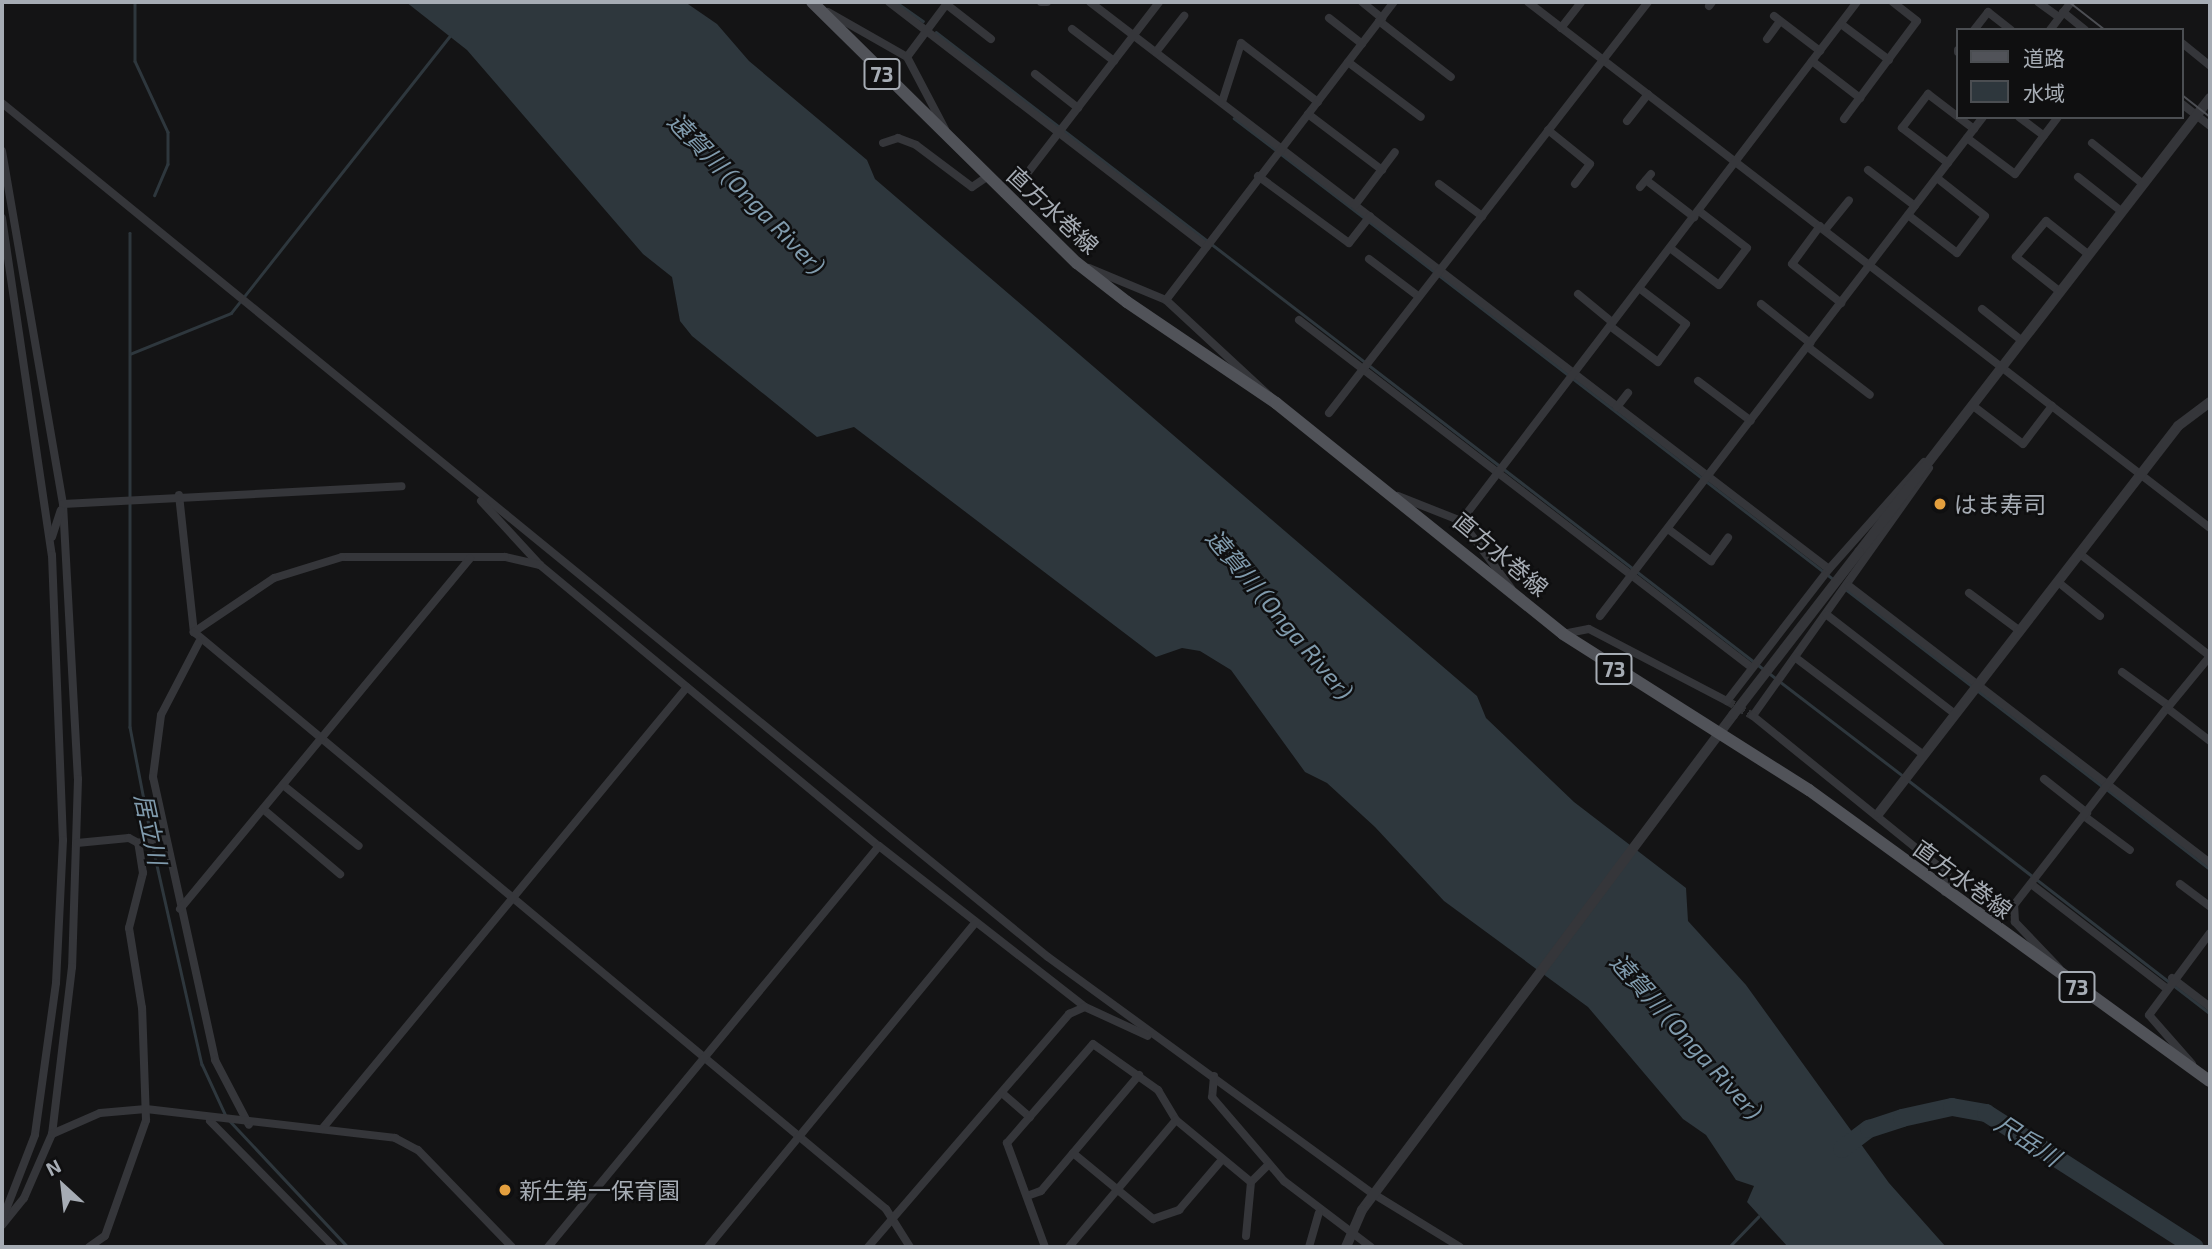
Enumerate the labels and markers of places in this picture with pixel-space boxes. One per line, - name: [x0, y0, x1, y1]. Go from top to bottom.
- place label: はま寿司: [1954, 490, 2046, 518]
- marker: はま寿司: [1932, 496, 1948, 512]
- place label: 新生第一保育園: [519, 1176, 680, 1204]
- marker: 新生第一保育園: [497, 1182, 513, 1198]

